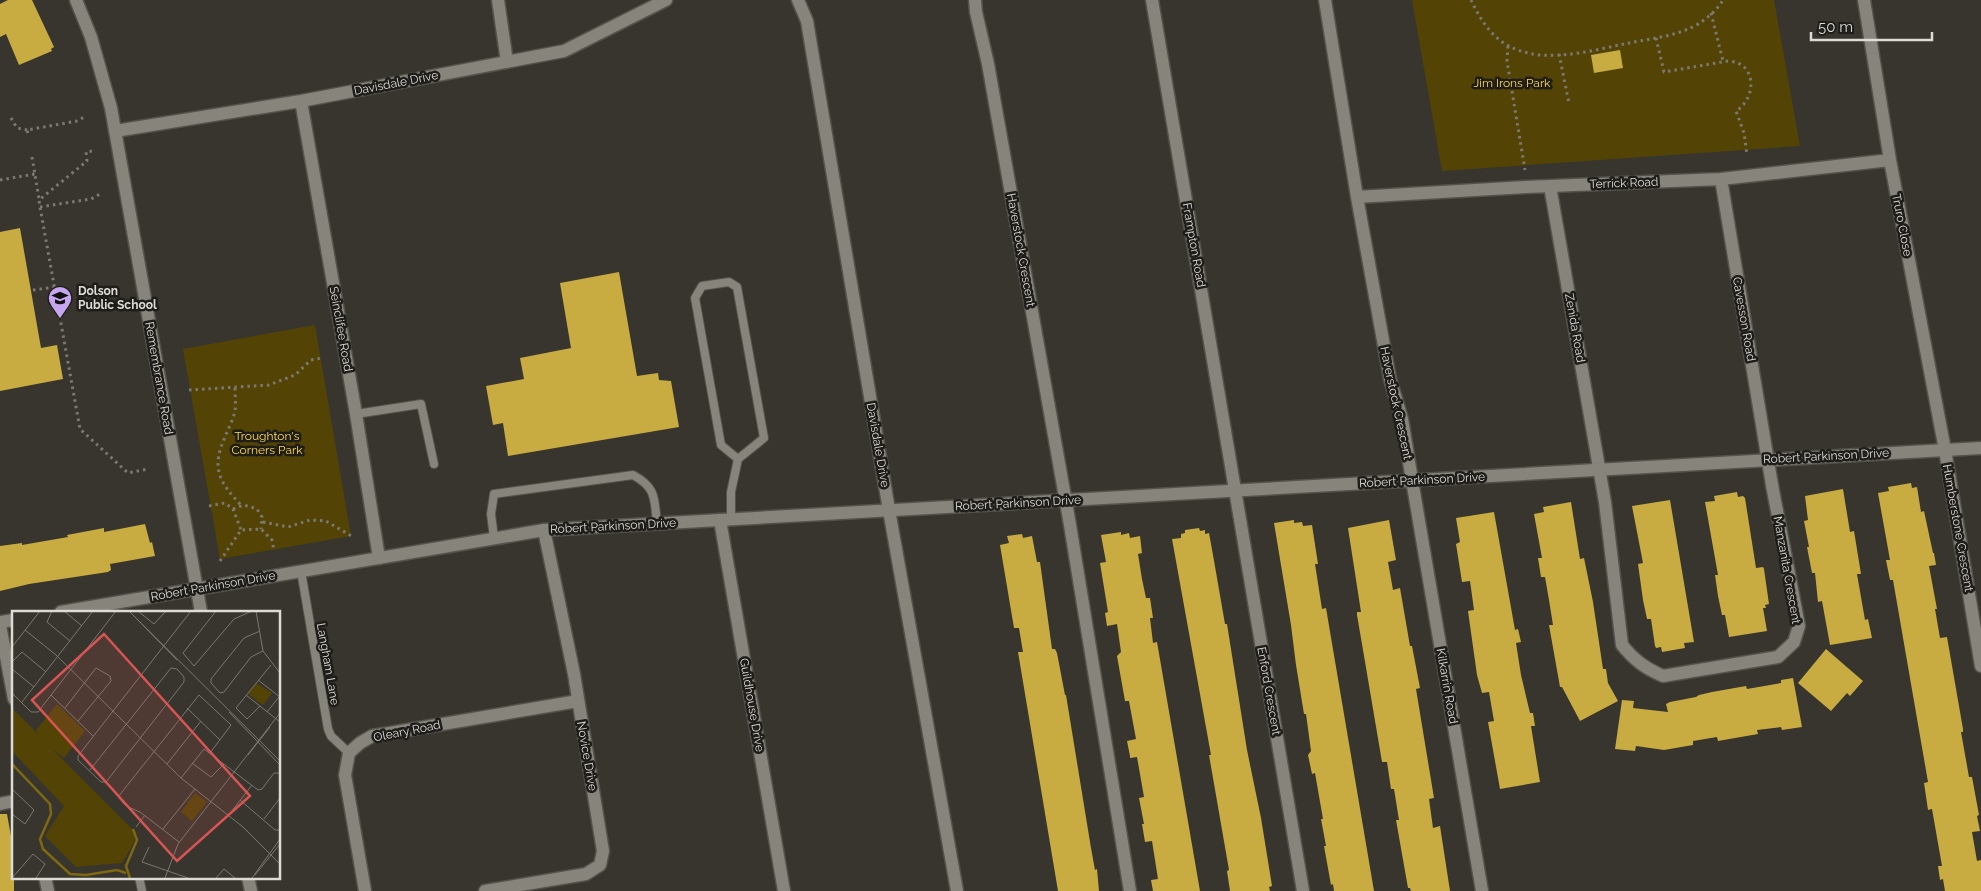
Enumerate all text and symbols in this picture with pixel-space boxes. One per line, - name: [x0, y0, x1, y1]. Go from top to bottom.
- scale bar: [1811, 10, 1932, 42]
- text: 50 m: [1818, 18, 1853, 36]
- street label: Davisdale Drive: [353, 68, 439, 98]
- park label: Jim Irons Park: [1474, 76, 1551, 90]
- street label: Terrick Road: [1589, 175, 1659, 191]
- street label: Haverstock Crescent: [1004, 192, 1038, 308]
- street label: Truro Close: [1889, 193, 1915, 257]
- street label: Frampton Road: [1180, 202, 1208, 288]
- street label: Cavesson Road: [1730, 276, 1758, 362]
- place label: Dolson Public School: [78, 284, 157, 312]
- school or university icon: Dolson Public School: [47, 285, 73, 319]
- street label: Seinclifee Road: [327, 285, 355, 373]
- street label: Zenida Road: [1562, 292, 1588, 364]
- street label: Remembrance Road: [142, 320, 176, 436]
- street label: Haverstock Crescent: [1377, 345, 1415, 461]
- street label: Davisdale Drive: [864, 402, 892, 488]
- park label: Troughton's Corners Park: [231, 429, 303, 457]
- street label: Robert Parkinson Drive: [1763, 446, 1889, 466]
- street label: Humberstone Crescent: [1940, 463, 1976, 593]
- street label: Robert Parkinson Drive: [1359, 470, 1485, 490]
- street label: Robert Parkinson Drive: [955, 493, 1081, 513]
- street label: Manzanita Crescent: [1771, 515, 1803, 625]
- street label: Robert Parkinson Drive: [550, 516, 676, 536]
- street label: Robert Parkinson Drive: [150, 568, 276, 604]
- inset map: [12, 611, 280, 878]
- street label: Langham Lane: [314, 622, 342, 706]
- street label: Enford Crescent: [1254, 646, 1284, 736]
- street label: Kilkarrin Road: [1433, 647, 1461, 725]
- street label: Guildhouse Drive: [737, 657, 767, 753]
- street label: Oleary Road: [372, 718, 442, 744]
- street label: Novice Drive: [574, 720, 600, 792]

